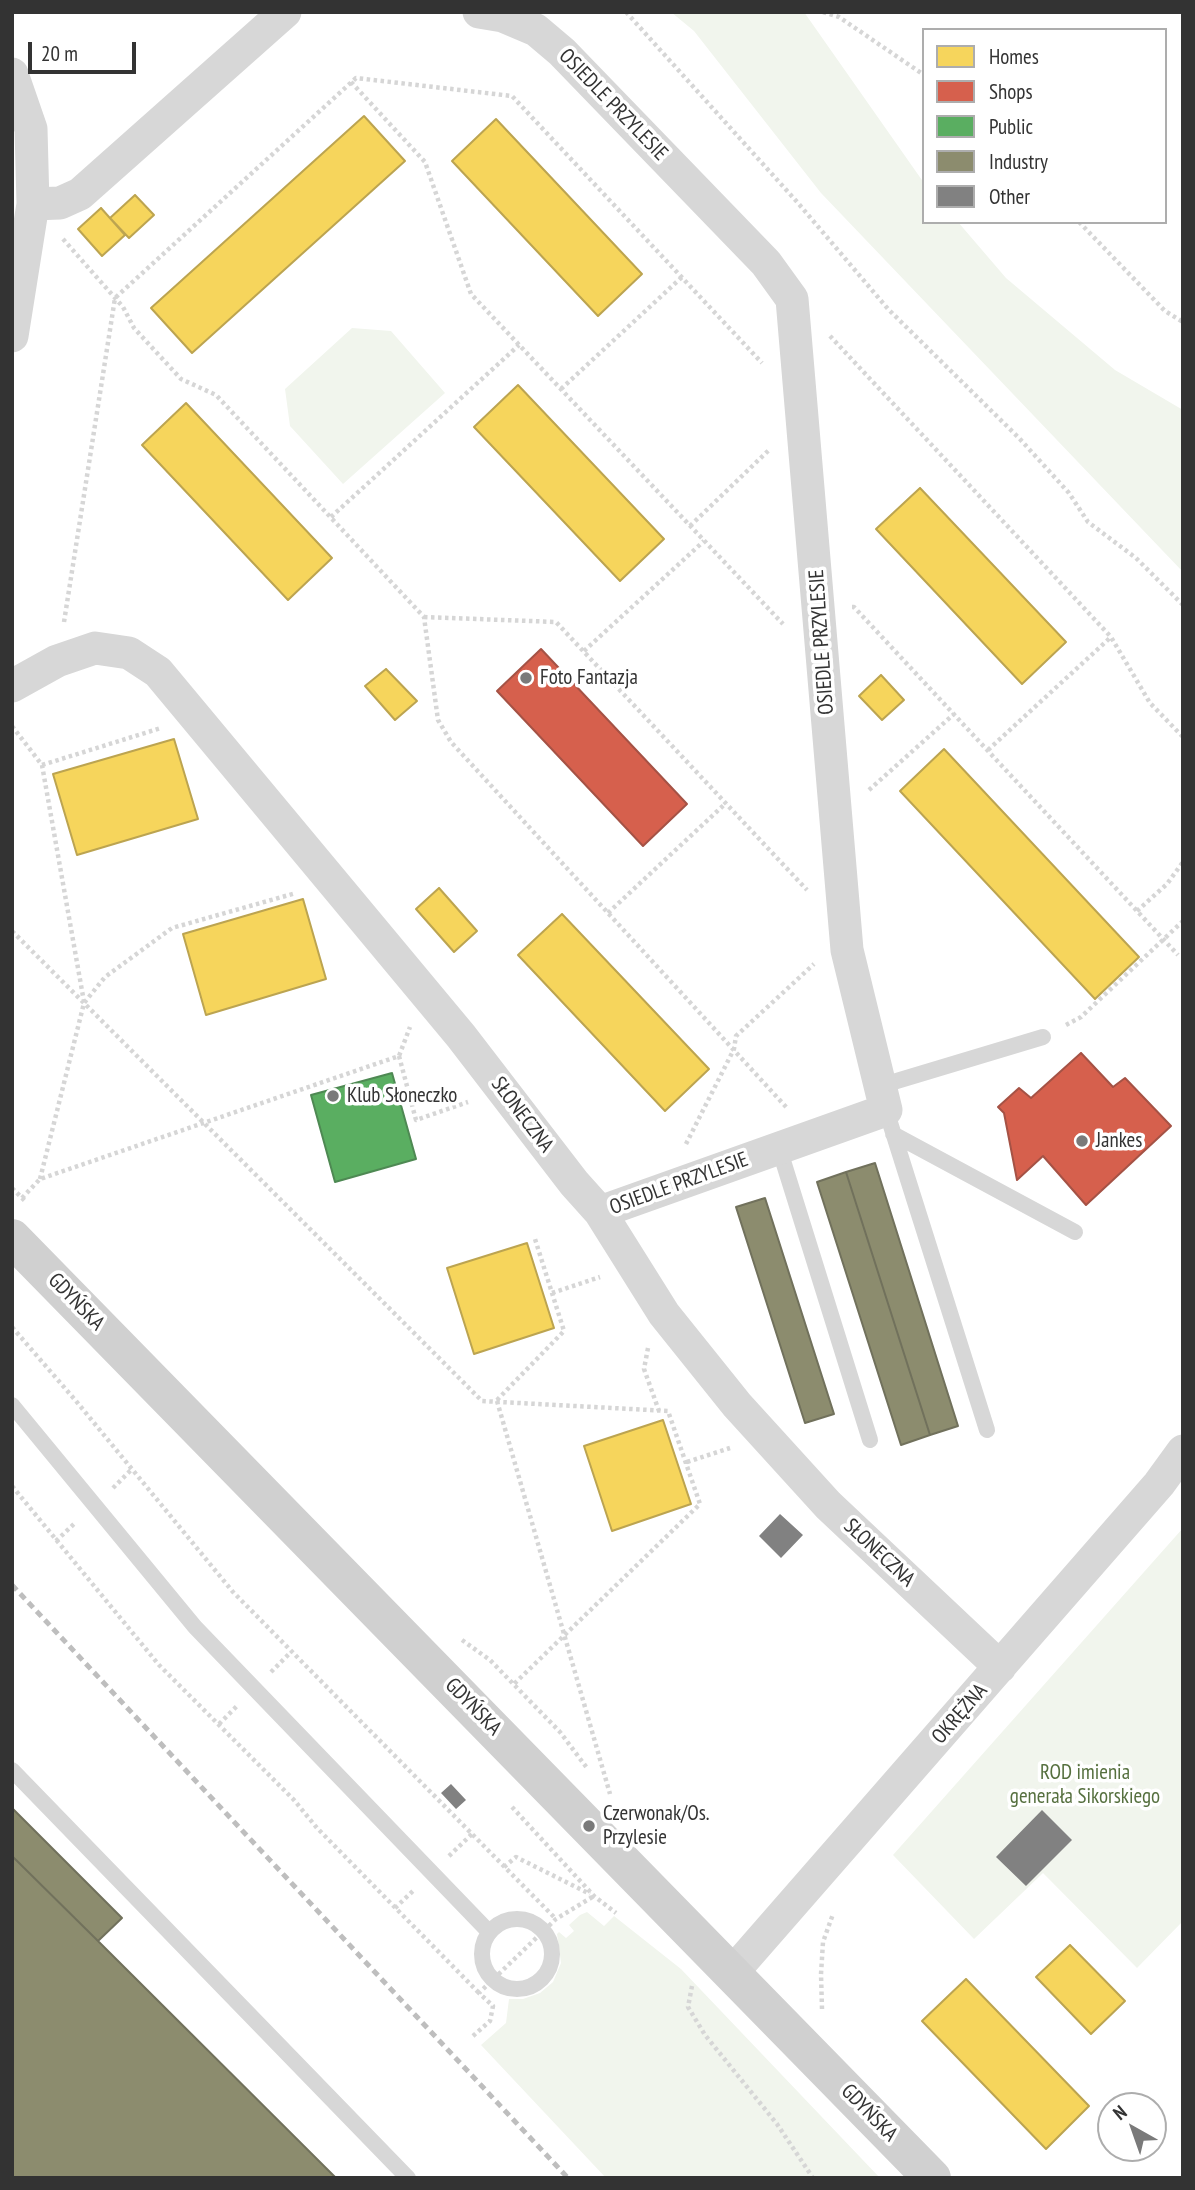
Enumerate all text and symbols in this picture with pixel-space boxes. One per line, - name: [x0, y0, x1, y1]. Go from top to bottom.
- scale bar: [32, 28, 140, 72]
- legend: [922, 28, 1167, 224]
- text: 20 m: [41, 40, 78, 67]
- text: Homes: [989, 43, 1039, 70]
- street label: OSIEDLE PRZYLESIE: [553, 44, 673, 166]
- text: Shops: [989, 78, 1033, 105]
- text: Public: [989, 113, 1033, 140]
- text: Industry: [989, 148, 1048, 175]
- text: Other: [989, 183, 1030, 210]
- street label: OSIEDLE PRZYLESIE: [804, 568, 840, 716]
- place label: Foto Fantazja: [540, 665, 638, 691]
- marker: Foto Fantazja: [518, 670, 534, 686]
- street label: SŁONECZNA: [485, 1072, 559, 1158]
- place label: Klub Słoneczko: [347, 1083, 457, 1109]
- marker: Klub Słoneczko: [325, 1088, 341, 1104]
- place label: Jankes: [1096, 1128, 1142, 1154]
- marker: Jankes: [1074, 1133, 1090, 1149]
- street label: OSIEDLE PRZYLESIE: [606, 1147, 752, 1221]
- street label: GDYŃSKA: [43, 1268, 109, 1336]
- street label: SŁONECZNA: [838, 1514, 920, 1592]
- street label: GDYŃSKA: [440, 1673, 506, 1741]
- street label: OKRĘŻNA: [927, 1679, 993, 1749]
- park label: ROD imienia generała Sikorskiego: [1010, 1760, 1160, 1810]
- place label: Czerwonak/Os. Przylesie: [603, 1801, 710, 1851]
- marker: Czerwonak/Os. Przylesie: [581, 1818, 597, 1834]
- street label: GDYŃSKA: [836, 2079, 902, 2147]
- north arrow: [1097, 2092, 1167, 2162]
- text: N: [1108, 2100, 1131, 2125]

